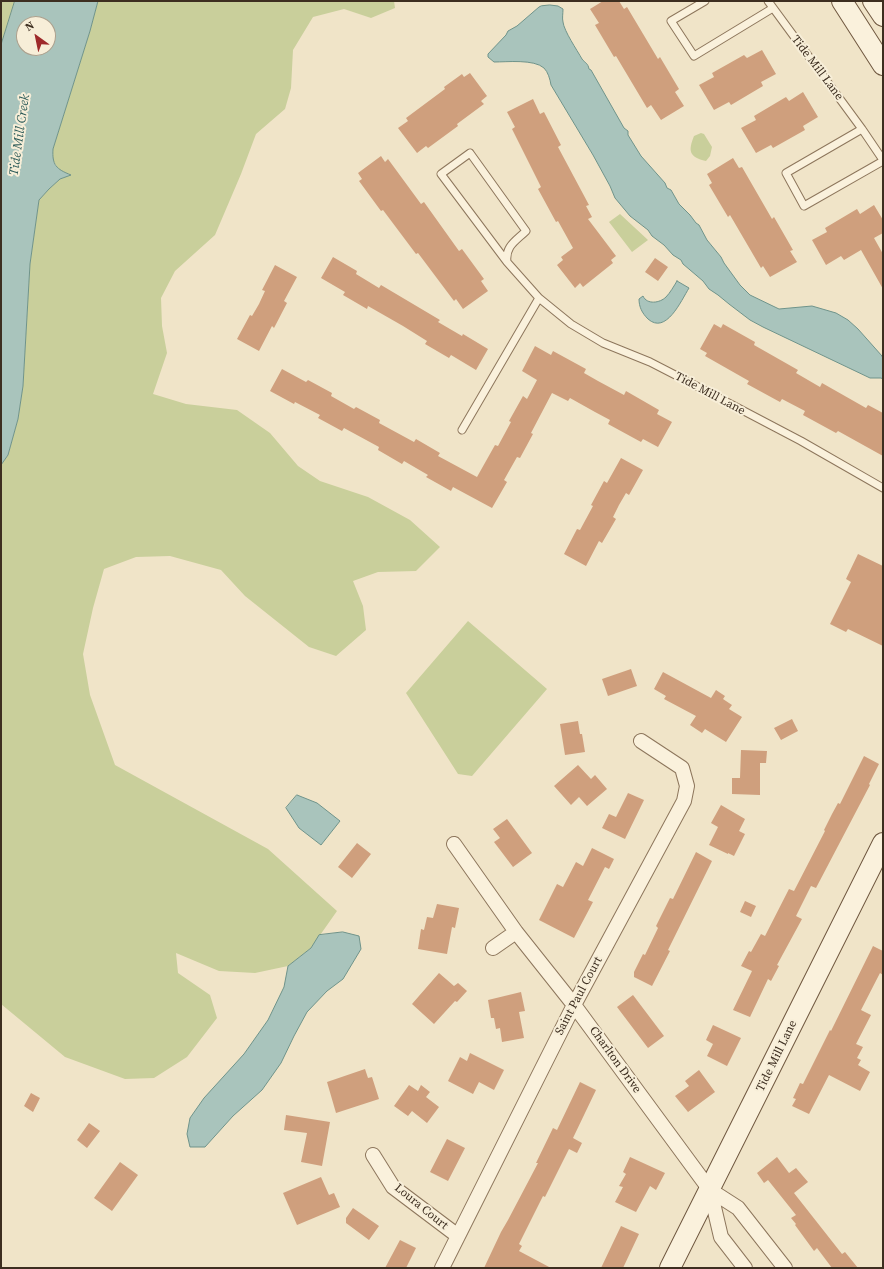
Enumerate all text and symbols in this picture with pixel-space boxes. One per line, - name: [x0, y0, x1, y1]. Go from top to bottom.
- north arrow: [16, 16, 56, 56]
- text: N: [22, 18, 37, 35]
- street label: Tide Mill Lane: [788, 33, 846, 103]
- water label: Tide Mill Creek: [7, 93, 33, 177]
- street label: Tide Mill Lane: [672, 369, 748, 419]
- street label: Saint Paul Court: [552, 954, 606, 1038]
- street label: Tide Mill Lane: [754, 1018, 800, 1094]
- street label: Charlton Drive: [586, 1024, 644, 1096]
- street label: Loura Court: [391, 1181, 451, 1233]

